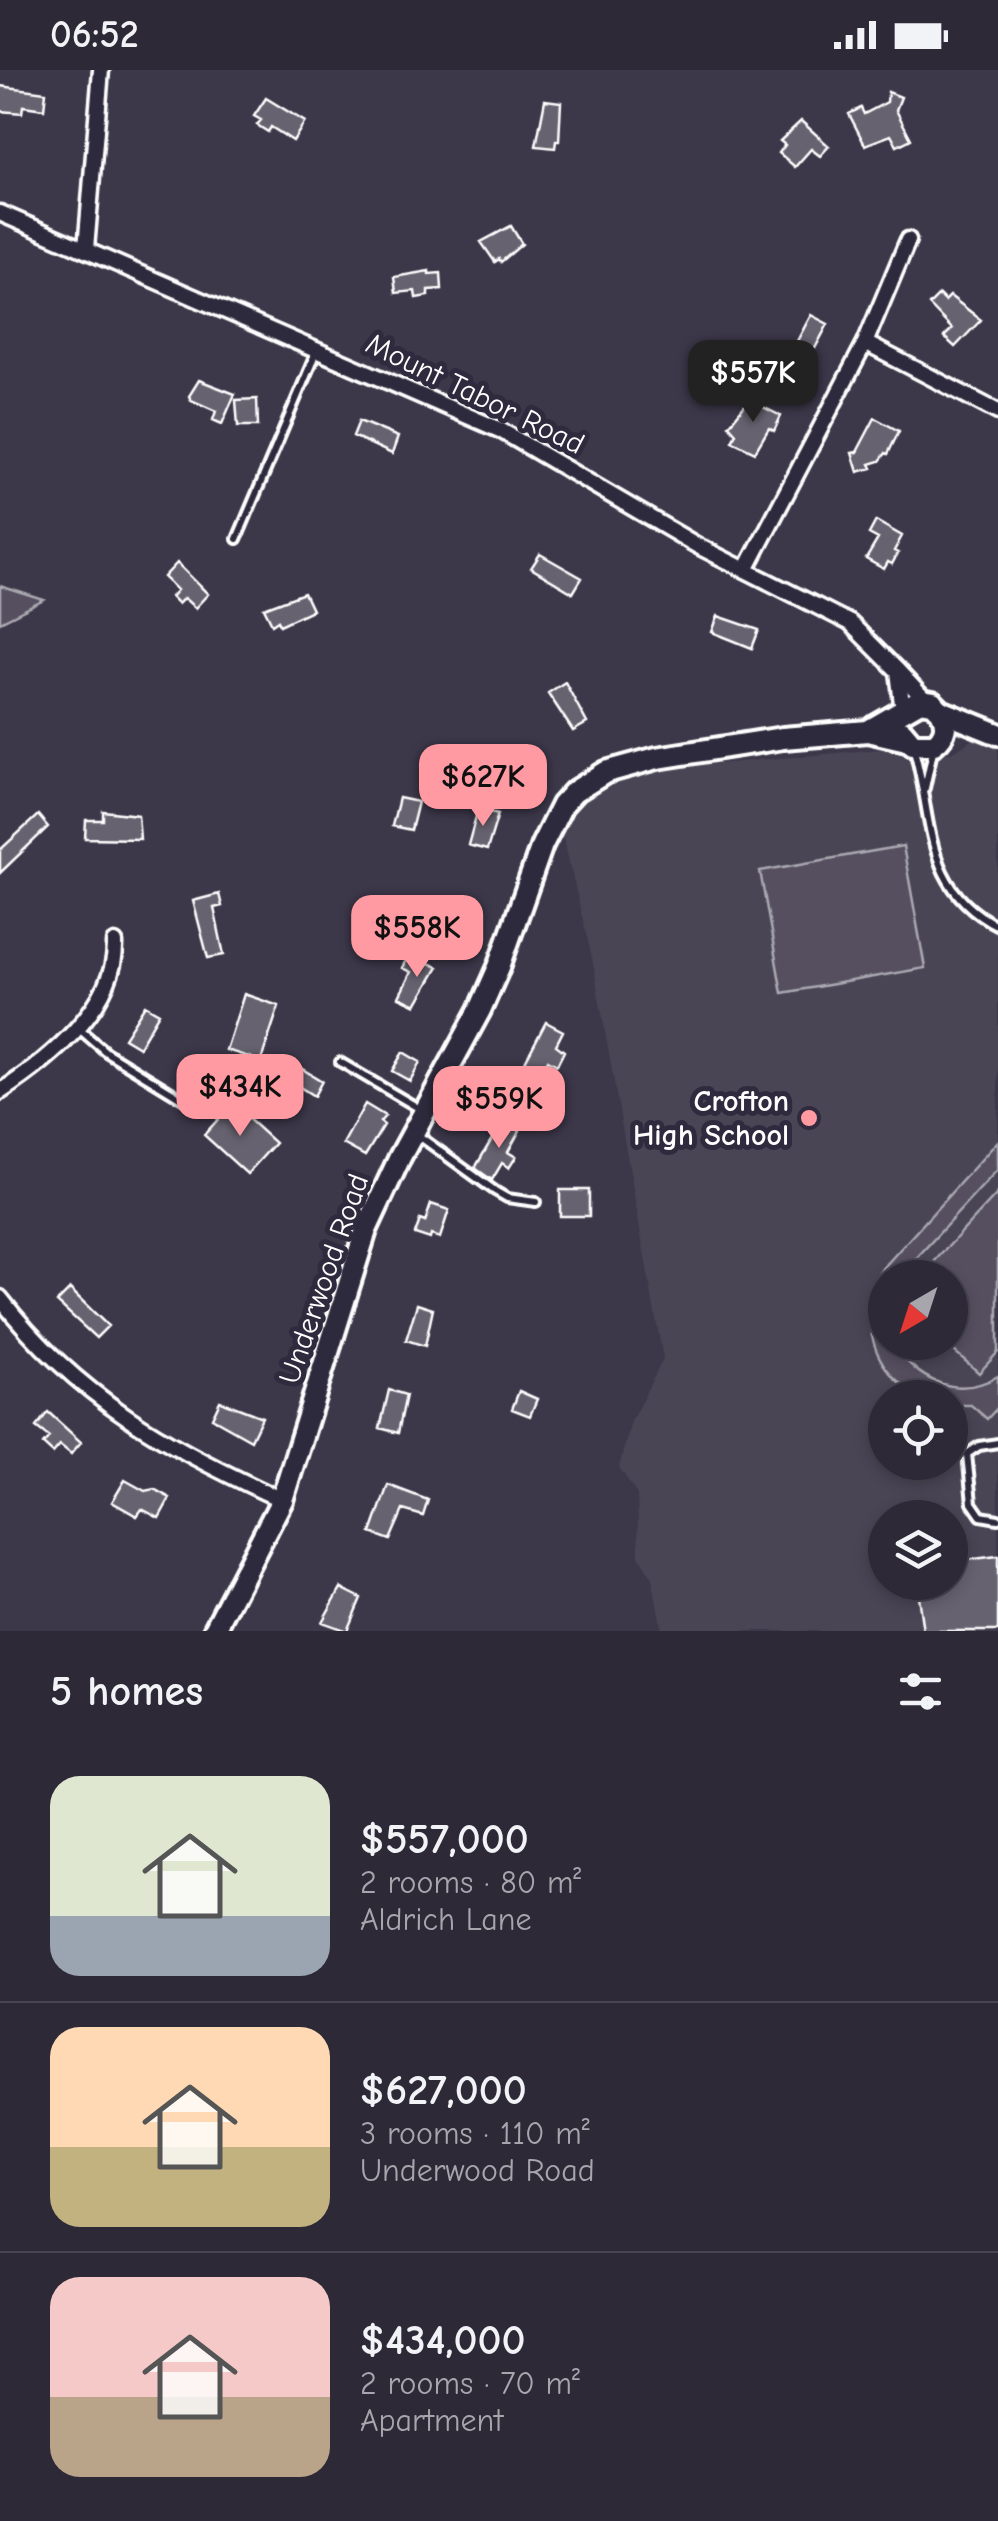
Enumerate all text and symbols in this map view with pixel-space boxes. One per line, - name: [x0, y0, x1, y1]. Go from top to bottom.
- text: 06:52: [50, 13, 139, 57]
- street label: Mount Tabor Road: [360, 326, 590, 462]
- pin: $557K: [683, 340, 823, 425]
- text: $557K: [710, 354, 796, 391]
- pin: $627K: [413, 744, 553, 829]
- text: $627K: [441, 758, 525, 795]
- pin: $558K: [347, 895, 487, 980]
- text: $558K: [373, 909, 461, 946]
- pin: $434K: [170, 1054, 310, 1139]
- pin: $559K: [429, 1066, 569, 1151]
- text: $434K: [198, 1068, 282, 1105]
- text: $559K: [455, 1080, 543, 1117]
- place label: Crofton High School: [633, 1084, 789, 1153]
- marker: Crofton High School: [798, 1107, 820, 1129]
- street label: Underwood Road: [272, 1169, 376, 1389]
- north arrow: [868, 1260, 968, 1360]
- map controls: [868, 1260, 968, 1600]
- button: locate: [868, 1380, 968, 1480]
- button: layers: [868, 1500, 968, 1600]
- icon: filters: [893, 1664, 948, 1719]
- text: 5 homes: [50, 1667, 203, 1716]
- text: $557,000: [360, 1815, 529, 1864]
- icon: home: [130, 1816, 250, 1936]
- text: 2 rooms · 80 m²: [360, 1864, 581, 1901]
- text: Aldrich Lane: [360, 1901, 532, 1938]
- text: $627,000: [360, 2066, 527, 2115]
- icon: home: [130, 2067, 250, 2187]
- text: 3 rooms · 110 m²: [360, 2115, 590, 2152]
- text: Underwood Road: [360, 2152, 595, 2189]
- text: $434,000: [360, 2316, 525, 2365]
- icon: home: [130, 2317, 250, 2437]
- text: 2 rooms · 70 m²: [360, 2365, 580, 2402]
- text: Apartment: [360, 2402, 503, 2439]

